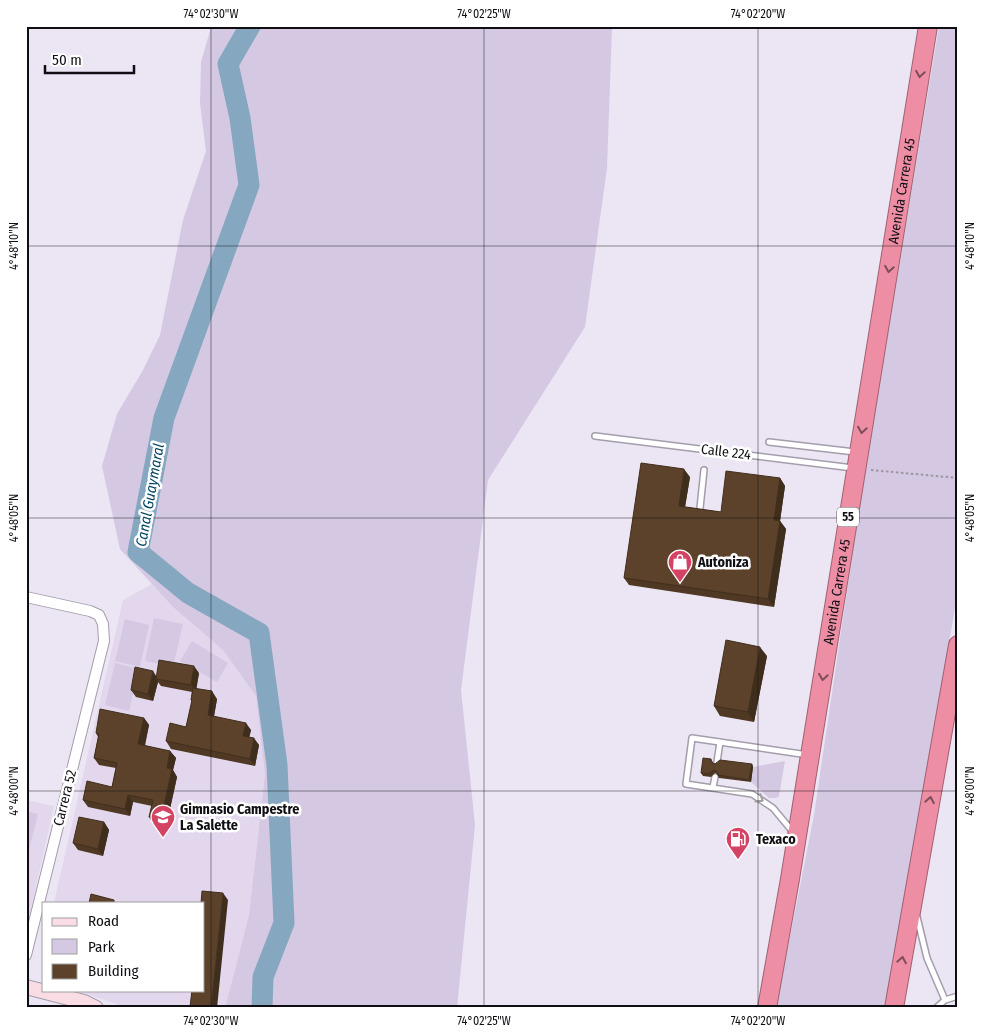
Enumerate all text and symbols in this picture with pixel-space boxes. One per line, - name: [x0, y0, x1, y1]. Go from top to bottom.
- text: 74°02'30"W: [184, 7, 238, 21]
- text: 74°02'25"W: [457, 7, 511, 21]
- text: 74°02'20"W: [731, 7, 785, 21]
- scale bar: [45, 42, 134, 74]
- text: 50 m: [52, 51, 82, 69]
- one-way arrow: [915, 70, 925, 79]
- street label: Avenida Carrera 45: [884, 137, 918, 245]
- text: 4°48'10"N: [7, 222, 21, 270]
- text: 4°48'10"N: [963, 222, 977, 270]
- one-way arrow: [884, 265, 894, 274]
- one-way arrow: [858, 425, 868, 434]
- street label: Calle 224: [700, 441, 752, 464]
- water label: Canal Guaymaral: [132, 442, 168, 548]
- text: 4°48'05"N: [7, 494, 21, 542]
- text: 4°48'05"N: [963, 494, 977, 542]
- road number: 55: [837, 508, 859, 526]
- street label: Avenida Carrera 45: [820, 538, 853, 646]
- shop icon: Autoniza: [667, 549, 693, 583]
- place label: Autoniza: [697, 554, 749, 571]
- one-way arrow: [818, 672, 828, 681]
- text: 4°48'00"N: [7, 766, 21, 816]
- text: 4°48'00"N: [963, 766, 977, 816]
- street label: Carrera 52: [50, 768, 80, 828]
- one-way arrow: [755, 793, 764, 803]
- one-way arrow: [925, 795, 935, 804]
- place label: Gimnasio Campestre La Salette: [180, 801, 299, 834]
- school or university icon: Gimnasio Campestre La Salette: [150, 804, 176, 838]
- fuel station icon: Texaco: [725, 826, 751, 860]
- place label: Texaco: [756, 831, 796, 848]
- legend: [42, 902, 205, 992]
- text: Road: [88, 912, 119, 930]
- text: Park: [88, 938, 115, 956]
- one-way arrow: [897, 955, 907, 964]
- text: Building: [88, 962, 139, 980]
- text: 74°02'30"W: [184, 1014, 238, 1028]
- text: 74°02'25"W: [457, 1014, 511, 1028]
- text: 74°02'20"W: [731, 1014, 785, 1028]

